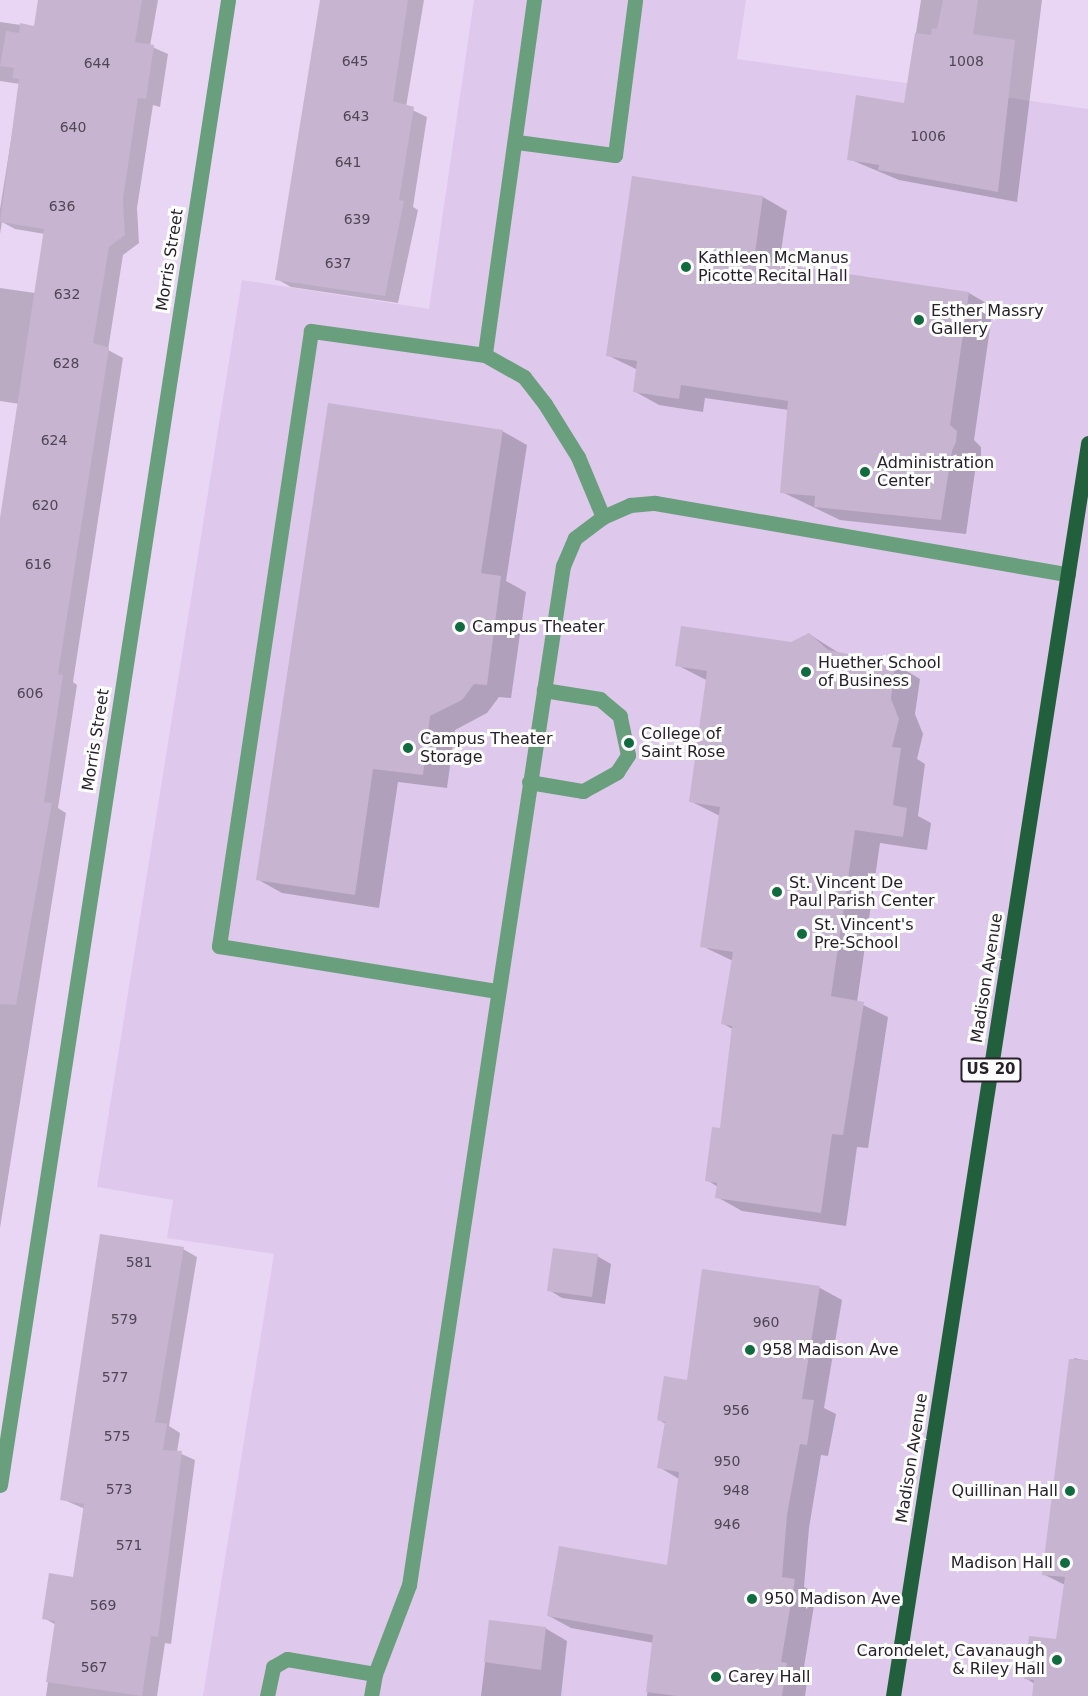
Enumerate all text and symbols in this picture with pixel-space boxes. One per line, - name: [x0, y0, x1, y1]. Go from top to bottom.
- house number: 645: [342, 53, 368, 69]
- house number: 1008: [948, 53, 984, 69]
- house number: 644: [84, 55, 110, 71]
- house number: 643: [343, 108, 369, 124]
- house number: 640: [60, 119, 86, 135]
- house number: 1006: [910, 128, 946, 144]
- house number: 641: [335, 154, 361, 170]
- house number: 636: [49, 198, 75, 214]
- street label: Morris Street: [152, 208, 188, 312]
- house number: 639: [344, 211, 370, 227]
- place label: Kathleen McManus Picotte Recital Hall: [698, 248, 849, 286]
- house number: 637: [325, 255, 351, 271]
- marker: Kathleen McManus Picotte Recital Hall: [679, 260, 693, 274]
- house number: 632: [54, 286, 80, 302]
- place label: Esther Massry Gallery: [931, 301, 1044, 339]
- marker: Esther Massry Gallery: [912, 313, 926, 327]
- house number: 628: [53, 355, 79, 371]
- house number: 624: [41, 432, 67, 448]
- place label: Administration Center: [877, 453, 994, 491]
- marker: Administration Center: [858, 465, 872, 479]
- house number: 620: [32, 497, 58, 513]
- house number: 616: [25, 556, 51, 572]
- place label: Campus Theater: [472, 617, 605, 637]
- marker: Campus Theater: [453, 620, 467, 634]
- place label: Huether School of Business: [818, 653, 941, 691]
- marker: Huether School of Business: [799, 665, 813, 679]
- house number: 606: [17, 685, 43, 701]
- street label: Morris Street: [78, 688, 114, 792]
- place label: College of Saint Rose: [641, 724, 725, 762]
- place label: Campus Theater Storage: [420, 729, 553, 767]
- marker: College of Saint Rose: [622, 736, 636, 750]
- marker: Campus Theater Storage: [401, 741, 415, 755]
- place label: St. Vincent De Paul Parish Center: [789, 873, 935, 911]
- marker: St. Vincent De Paul Parish Center: [770, 885, 784, 899]
- street label: Madison Avenue: [967, 912, 1007, 1044]
- place label: St. Vincent's Pre-School: [814, 915, 914, 953]
- marker: St. Vincent's Pre-School: [795, 927, 809, 941]
- road number: US 20: [960, 1058, 1022, 1082]
- house number: 581: [126, 1254, 152, 1270]
- house number: 579: [111, 1311, 137, 1327]
- house number: 960: [753, 1314, 779, 1330]
- place label: 958 Madison Ave: [762, 1340, 899, 1360]
- marker: 958 Madison Ave: [743, 1343, 757, 1357]
- house number: 577: [102, 1369, 128, 1385]
- street label: Madison Avenue: [892, 1392, 932, 1524]
- house number: 956: [723, 1402, 749, 1418]
- house number: 575: [104, 1428, 130, 1444]
- house number: 950: [714, 1453, 740, 1469]
- house number: 573: [106, 1481, 132, 1497]
- place label: Quillinan Hall: [952, 1481, 1058, 1501]
- house number: 948: [723, 1482, 749, 1498]
- marker: Quillinan Hall: [1063, 1484, 1077, 1498]
- house number: 946: [714, 1516, 740, 1532]
- house number: 571: [116, 1537, 142, 1553]
- place label: Madison Hall: [951, 1553, 1053, 1573]
- marker: Madison Hall: [1058, 1556, 1072, 1570]
- place label: 950 Madison Ave: [764, 1589, 901, 1609]
- marker: 950 Madison Ave: [745, 1592, 759, 1606]
- house number: 569: [90, 1597, 116, 1613]
- place label: Carondelet, Cavanaugh & Riley Hall: [856, 1641, 1045, 1679]
- marker: Carondelet, Cavanaugh & Riley Hall: [1050, 1653, 1064, 1667]
- house number: 567: [81, 1659, 107, 1675]
- place label: Carey Hall: [728, 1667, 810, 1687]
- marker: Carey Hall: [709, 1670, 723, 1684]

